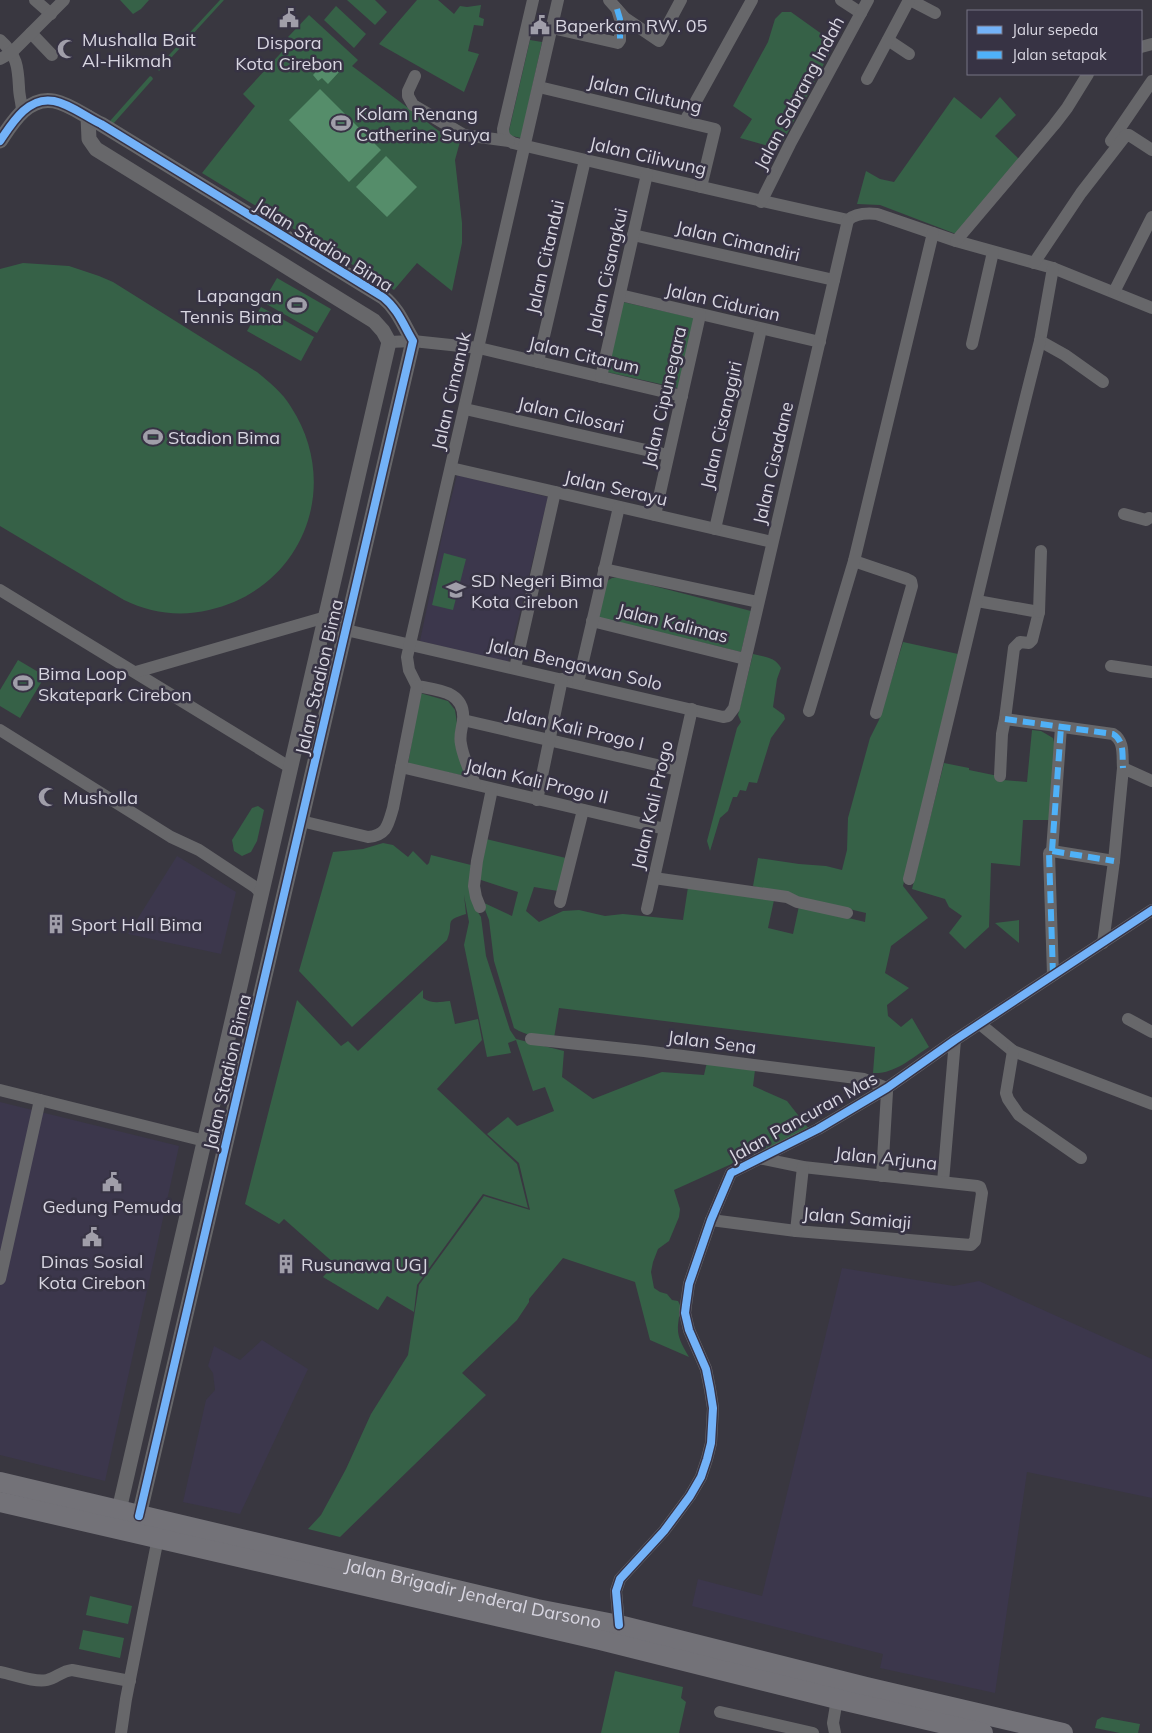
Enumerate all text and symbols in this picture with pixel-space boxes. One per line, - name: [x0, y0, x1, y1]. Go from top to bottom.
- public building icon: Dispora Kota Cirebon: [278, 7, 300, 29]
- legend: [967, 10, 1142, 75]
- street label: Jalan Sabrang Indah: [749, 12, 849, 174]
- public building icon: Baperkam RW. 05: [529, 14, 551, 36]
- place label: Baperkam RW. 05: [555, 14, 708, 37]
- text: Jalur sepeda: [1012, 20, 1098, 39]
- place label: Mushalla Bait Al-Hikmah: [82, 28, 196, 72]
- place label: Dispora Kota Cirebon: [235, 31, 343, 75]
- mosque icon: Mushalla Bait Al-Hikmah: [56, 38, 78, 60]
- text: Jalan setapak: [1012, 45, 1107, 64]
- street label: Jalan Cilutung: [586, 70, 704, 118]
- place label: Kolam Renang Catherine Surya: [356, 102, 490, 146]
- sports icon: Kolam Renang Catherine Surya: [330, 112, 352, 134]
- street label: Jalan Ciliwung: [587, 131, 709, 181]
- street label: Jalan Stadion Bima: [250, 193, 398, 297]
- street label: Jalan Citandui: [521, 198, 569, 316]
- street label: Jalan Cisangkui: [581, 206, 633, 336]
- street label: Jalan Cimandiri: [674, 216, 802, 266]
- street label: Jalan Cidurian: [663, 278, 783, 326]
- place label: Lapangan Tennis Bima: [181, 284, 282, 328]
- sports icon: Lapangan Tennis Bima: [286, 294, 308, 316]
- street label: Jalan Cipunegara: [637, 324, 691, 470]
- street label: Jalan Cimanuk: [426, 329, 476, 452]
- street label: Jalan Citarum: [526, 331, 642, 379]
- street label: Jalan Cisanggiri: [695, 359, 747, 491]
- street label: Jalan Cilosari: [515, 392, 627, 438]
- street label: Jalan Cisadane: [748, 399, 798, 527]
- sports icon: Stadion Bima: [142, 426, 164, 448]
- place label: Stadion Bima: [168, 426, 280, 449]
- street label: Jalan Serayu: [562, 465, 670, 511]
- place label: SD Negeri Bima Kota Cirebon: [471, 569, 603, 613]
- school or university icon: SD Negeri Bima Kota Cirebon: [445, 579, 467, 601]
- street label: Jalan Stadion Bima: [290, 597, 348, 757]
- street label: Jalan Kalimas: [615, 598, 731, 648]
- street label: Jalan Bengawan Solo: [485, 633, 665, 695]
- place label: Bima Loop Skatepark Cirebon: [38, 662, 192, 706]
- sports icon: Bima Loop Skatepark Cirebon: [12, 672, 34, 694]
- street label: Jalan Kali Progo I: [504, 701, 646, 755]
- street label: Jalan Kali Progo: [626, 738, 678, 872]
- street label: Jalan Kali Progo II: [463, 753, 611, 809]
- mosque icon: Musholla: [37, 786, 59, 808]
- place label: Musholla: [63, 786, 138, 809]
- building icon: Sport Hall Bima: [45, 913, 67, 935]
- place label: Sport Hall Bima: [71, 913, 202, 936]
- street label: Jalan Stadion Bima: [198, 992, 256, 1152]
- street label: Jalan Sena: [666, 1025, 758, 1059]
- street label: Jalan Pancuran Mas: [725, 1067, 882, 1167]
- street label: Jalan Arjuna: [834, 1141, 938, 1175]
- public building icon: Gedung Pemuda: [101, 1171, 123, 1193]
- place label: Gedung Pemuda: [42, 1195, 182, 1218]
- street label: Jalan Samiaji: [802, 1202, 912, 1234]
- public building icon: Dinas Sosial Kota Cirebon: [81, 1226, 103, 1248]
- place label: Dinas Sosial Kota Cirebon: [38, 1250, 146, 1294]
- building icon: Rusunawa UGJ: [275, 1253, 297, 1275]
- place label: Rusunawa UGJ: [301, 1253, 428, 1276]
- street label: Jalan Brigadir Jenderal Darsono: [343, 1552, 603, 1633]

